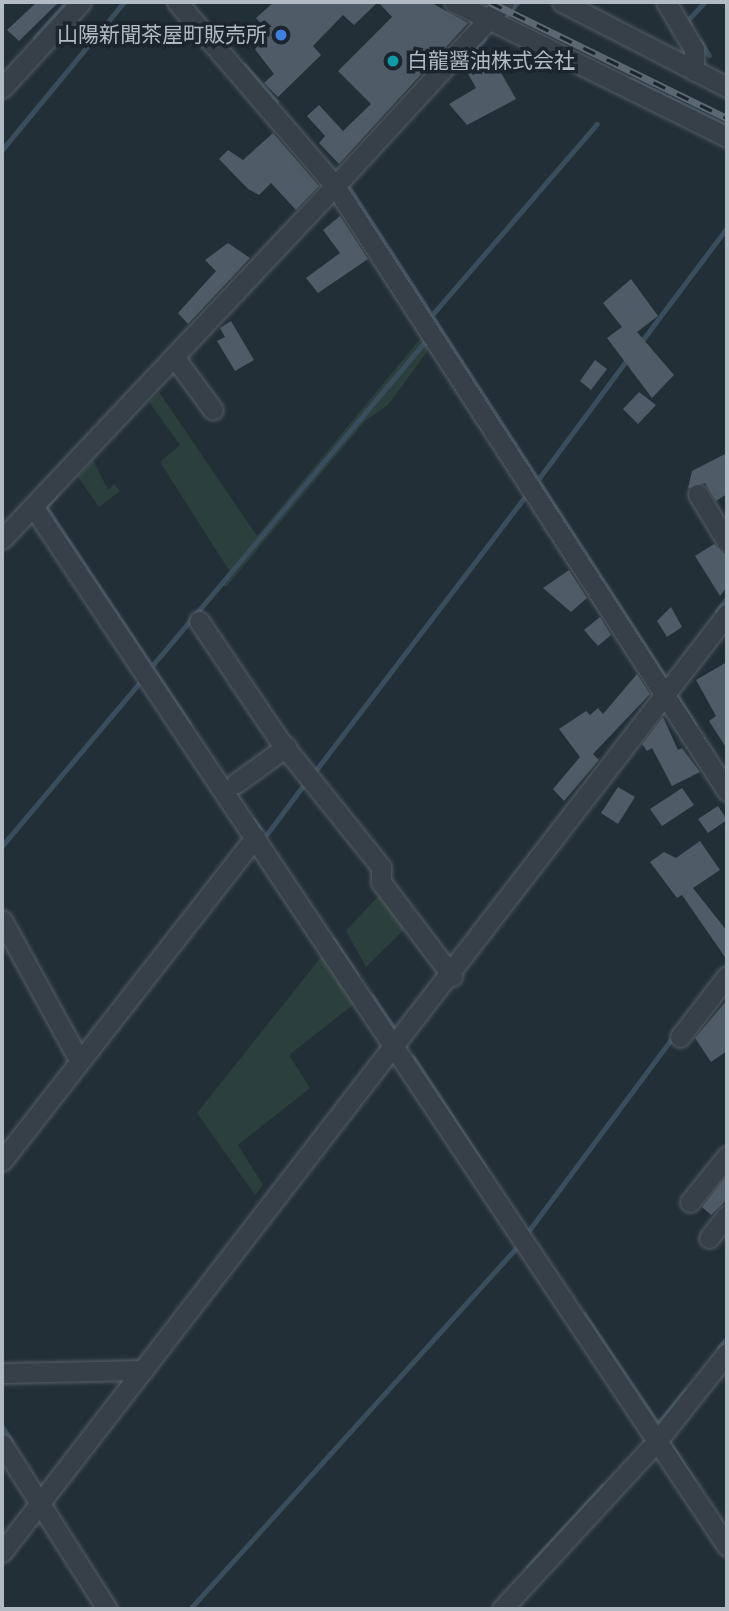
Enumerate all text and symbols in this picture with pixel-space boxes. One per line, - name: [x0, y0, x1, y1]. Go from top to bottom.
- place label: 山陽新聞茶屋町販売所: [57, 22, 267, 48]
- marker: 山陽新聞茶屋町販売所: [273, 27, 289, 43]
- place label: 白龍醤油株式会社: [407, 48, 575, 74]
- marker: 白龍醤油株式会社: [385, 53, 401, 69]

